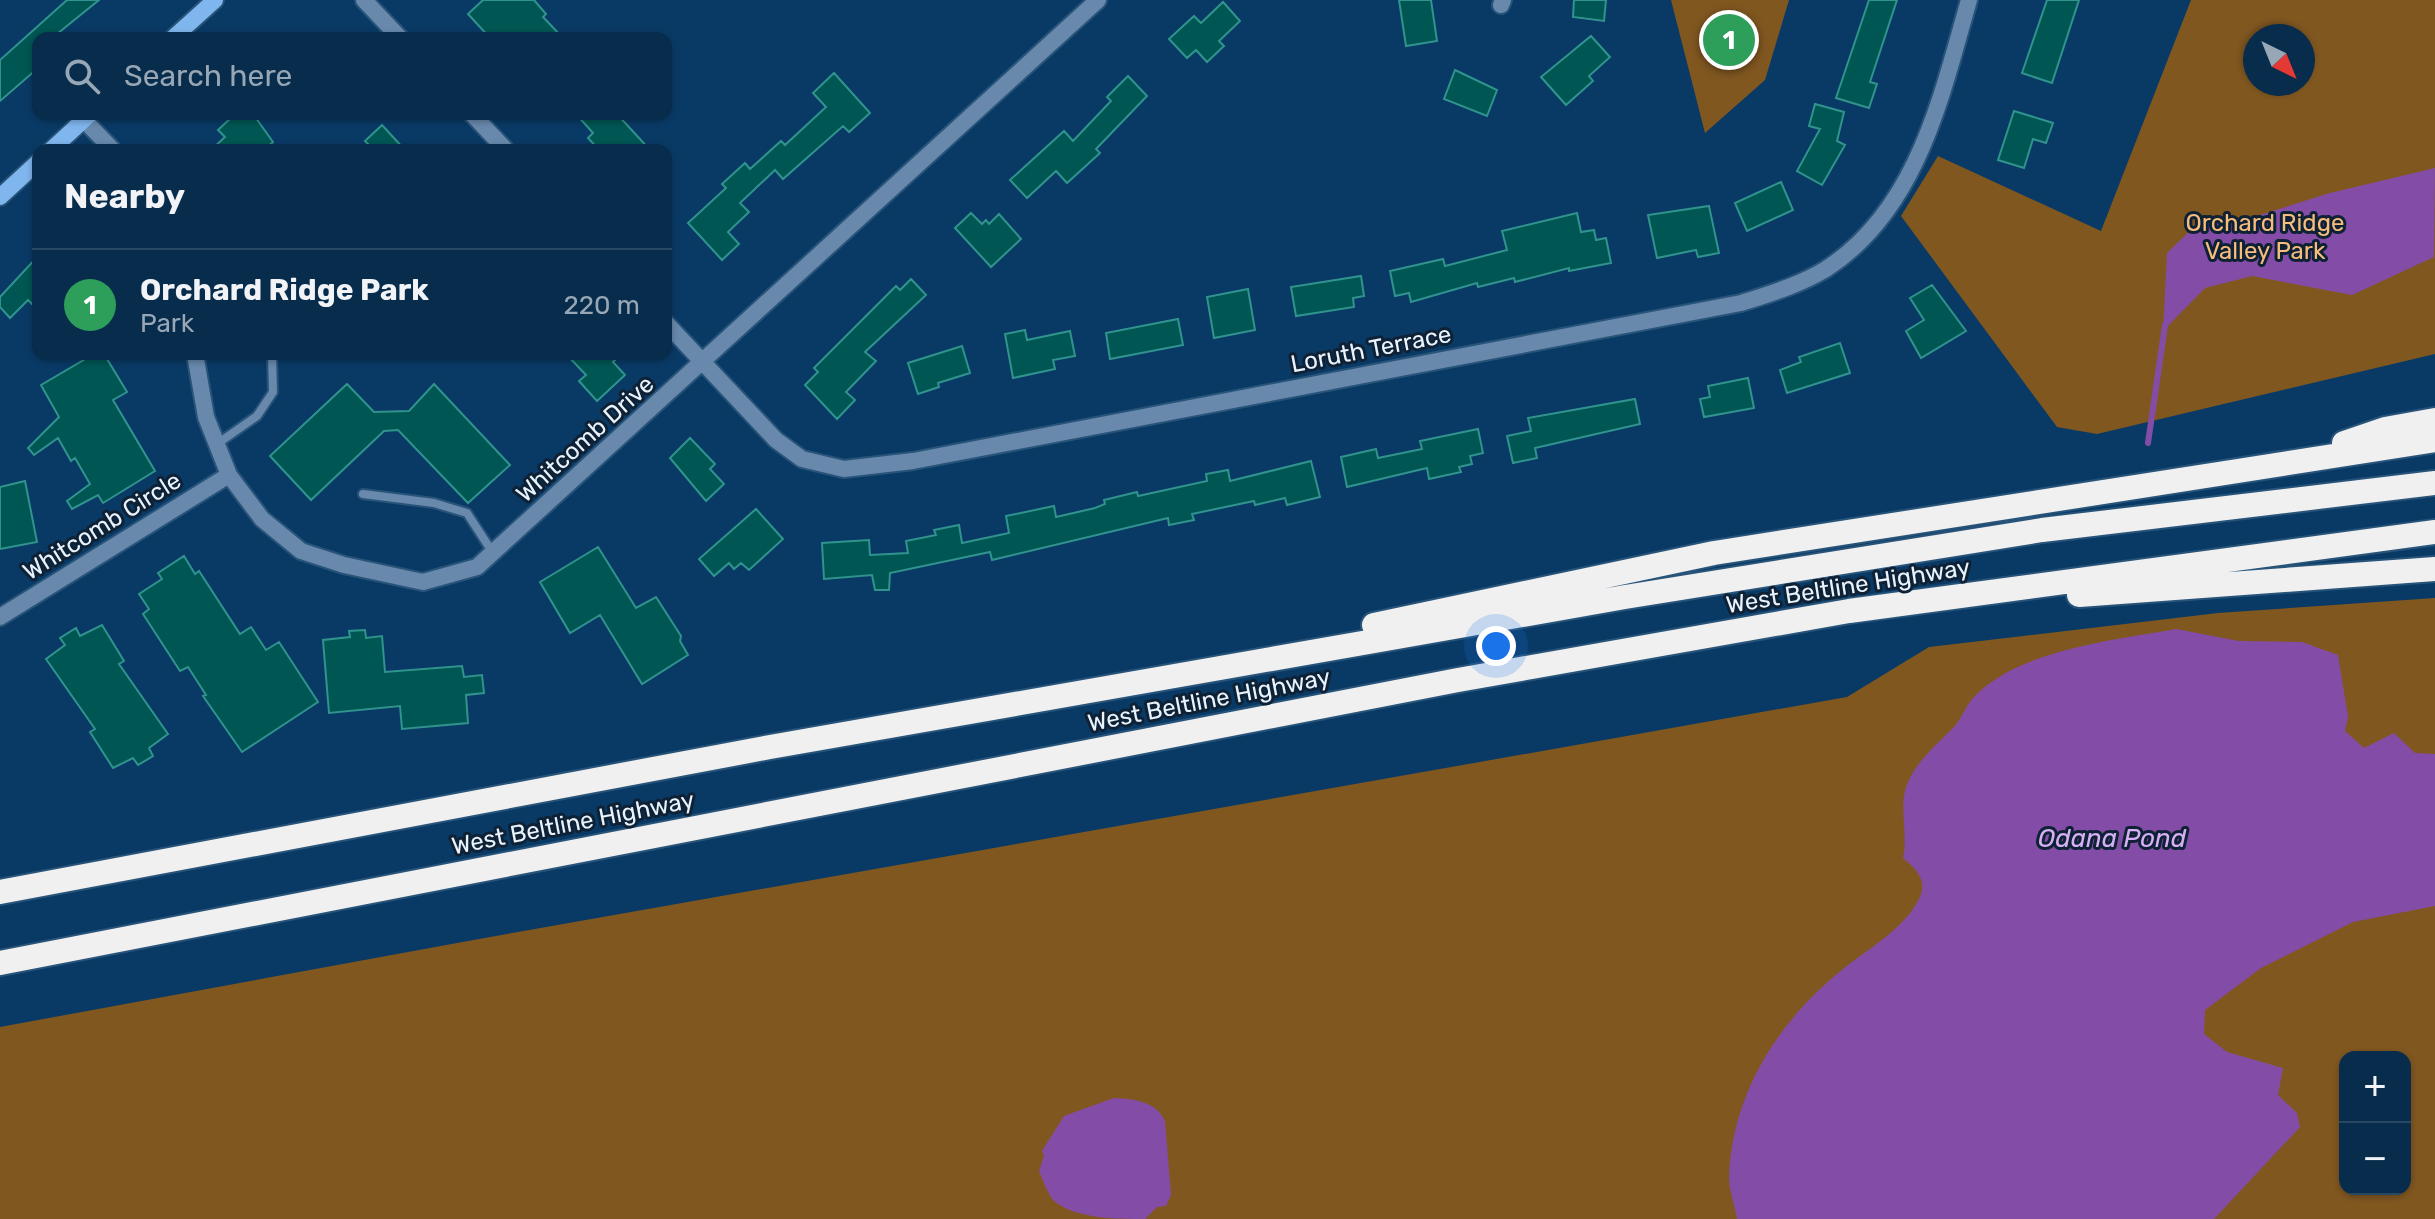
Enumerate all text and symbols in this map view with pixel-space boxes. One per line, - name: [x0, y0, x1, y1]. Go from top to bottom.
- pin: 1: [1703, 10, 1755, 70]
- north arrow: [2243, 24, 2315, 96]
- search box: [32, 32, 672, 120]
- icon: search: [60, 54, 104, 98]
- text: Search here: [124, 58, 292, 94]
- text: Nearby: [64, 176, 185, 217]
- park label: Orchard Ridge Valley Park: [2186, 209, 2344, 265]
- text: Orchard Ridge Park: [140, 272, 429, 308]
- text: 1: [84, 290, 96, 321]
- text: 220 m: [563, 290, 640, 321]
- text: Park: [140, 308, 194, 339]
- street label: Loruth Terrace: [1288, 320, 1454, 378]
- street label: Whitcomb Drive: [510, 370, 660, 508]
- street label: Whitcomb Circle: [18, 466, 186, 586]
- street label: West Beltline Highway: [1724, 553, 1972, 619]
- your location: [1476, 626, 1516, 666]
- street label: West Beltline Highway: [1085, 663, 1333, 737]
- street label: West Beltline Highway: [449, 786, 697, 860]
- water label: Odana Pond: [2038, 823, 2187, 854]
- map controls: [2339, 1051, 2411, 1195]
- button: +: [2339, 1051, 2411, 1123]
- button: −: [2339, 1123, 2411, 1195]

